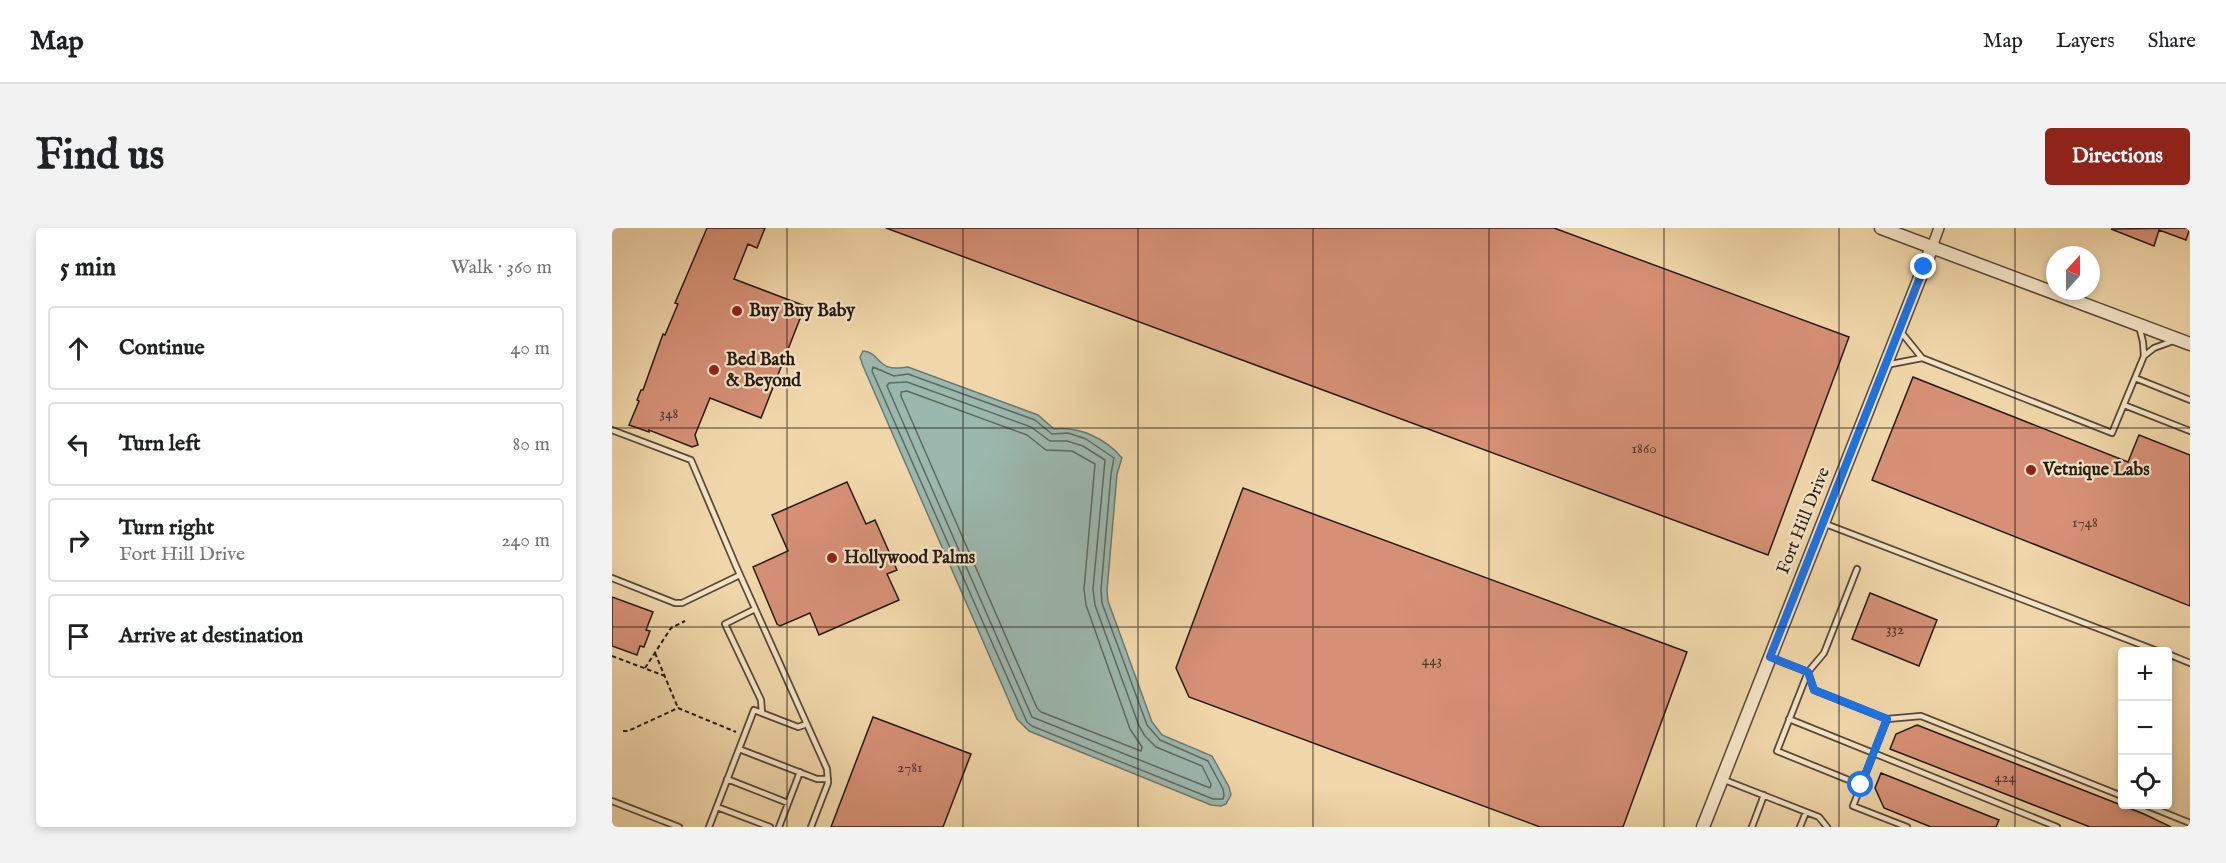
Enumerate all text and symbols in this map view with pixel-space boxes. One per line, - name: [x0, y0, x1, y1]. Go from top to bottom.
- text: Map: [30, 24, 84, 59]
- text: Map: [1983, 28, 2023, 55]
- text: Layers: [2056, 28, 2115, 55]
- text: Share: [2148, 28, 2196, 55]
- button: Directions: [2045, 128, 2190, 185]
- text: Find us: [36, 130, 164, 183]
- north arrow: [2046, 246, 2100, 300]
- text: 5 min: [60, 251, 116, 284]
- route end: [1910, 253, 1936, 279]
- text: Walk · 360 m: [451, 255, 552, 280]
- place label: Buy Buy Baby: [749, 300, 856, 323]
- marker: Buy Buy Baby: [730, 304, 744, 318]
- icon: ahead: [62, 332, 95, 365]
- text: Continue: [119, 334, 205, 362]
- text: 40 m: [511, 336, 550, 361]
- place label: Bed Bath & Beyond: [726, 349, 801, 393]
- marker: Bed Bath & Beyond: [707, 363, 721, 377]
- house number: 348: [660, 404, 679, 423]
- icon: left: [62, 428, 95, 461]
- text: Turn left: [119, 430, 201, 458]
- text: 80 m: [513, 432, 550, 457]
- house number: 1860: [1631, 439, 1657, 458]
- place label: Vetnique Labs: [2042, 459, 2150, 482]
- marker: Vetnique Labs: [2024, 463, 2038, 477]
- street label: Fort Hill Drive: [1772, 464, 1836, 578]
- house number: 1748: [2072, 513, 2098, 532]
- text: Turn right: [119, 514, 214, 542]
- icon: right: [62, 524, 95, 557]
- text: 240 m: [501, 528, 550, 553]
- text: Fort Hill Drive: [119, 542, 245, 567]
- place label: Hollywood Palms: [844, 547, 976, 570]
- marker: Hollywood Palms: [825, 551, 839, 565]
- icon: arrive: [62, 620, 95, 653]
- house number: 332: [1886, 620, 1904, 639]
- text: Arrive at destination: [119, 622, 303, 650]
- map controls: [2118, 647, 2172, 809]
- button: +: [2118, 647, 2172, 701]
- house number: 443: [1422, 651, 1442, 670]
- button: −: [2118, 701, 2172, 755]
- button: locate: [2118, 755, 2172, 809]
- house number: 2781: [897, 758, 923, 777]
- house number: 424: [1994, 768, 2017, 787]
- route start: [1847, 771, 1873, 797]

